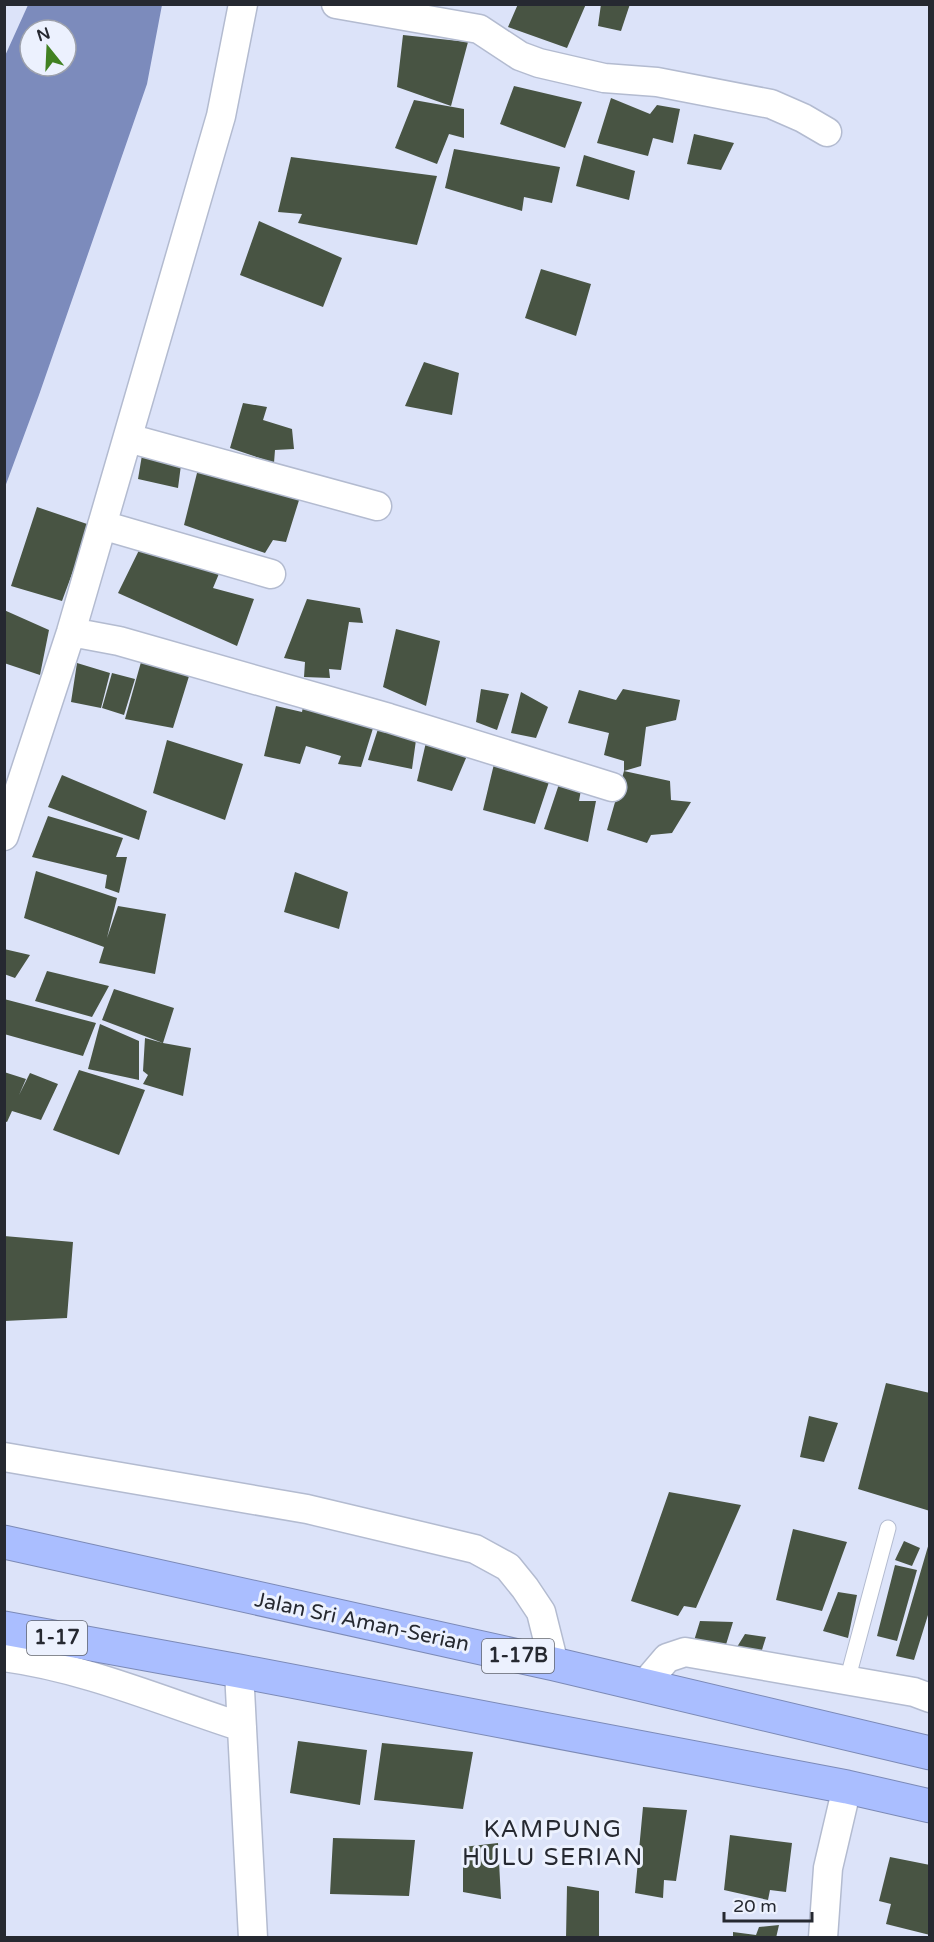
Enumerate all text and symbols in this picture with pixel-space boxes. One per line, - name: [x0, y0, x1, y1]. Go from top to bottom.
- north arrow: [18, 18, 78, 78]
- text: N: [34, 23, 53, 46]
- street label: Jalan Sri Aman-Serian: [252, 1587, 472, 1657]
- road number: 1-17: [27, 1621, 87, 1655]
- road number: 1-17B: [482, 1639, 554, 1673]
- district label: KAMPUNG HULU SERIAN: [462, 1815, 644, 1872]
- scale bar: [724, 1885, 812, 1923]
- text: 20 m: [733, 1895, 777, 1917]

